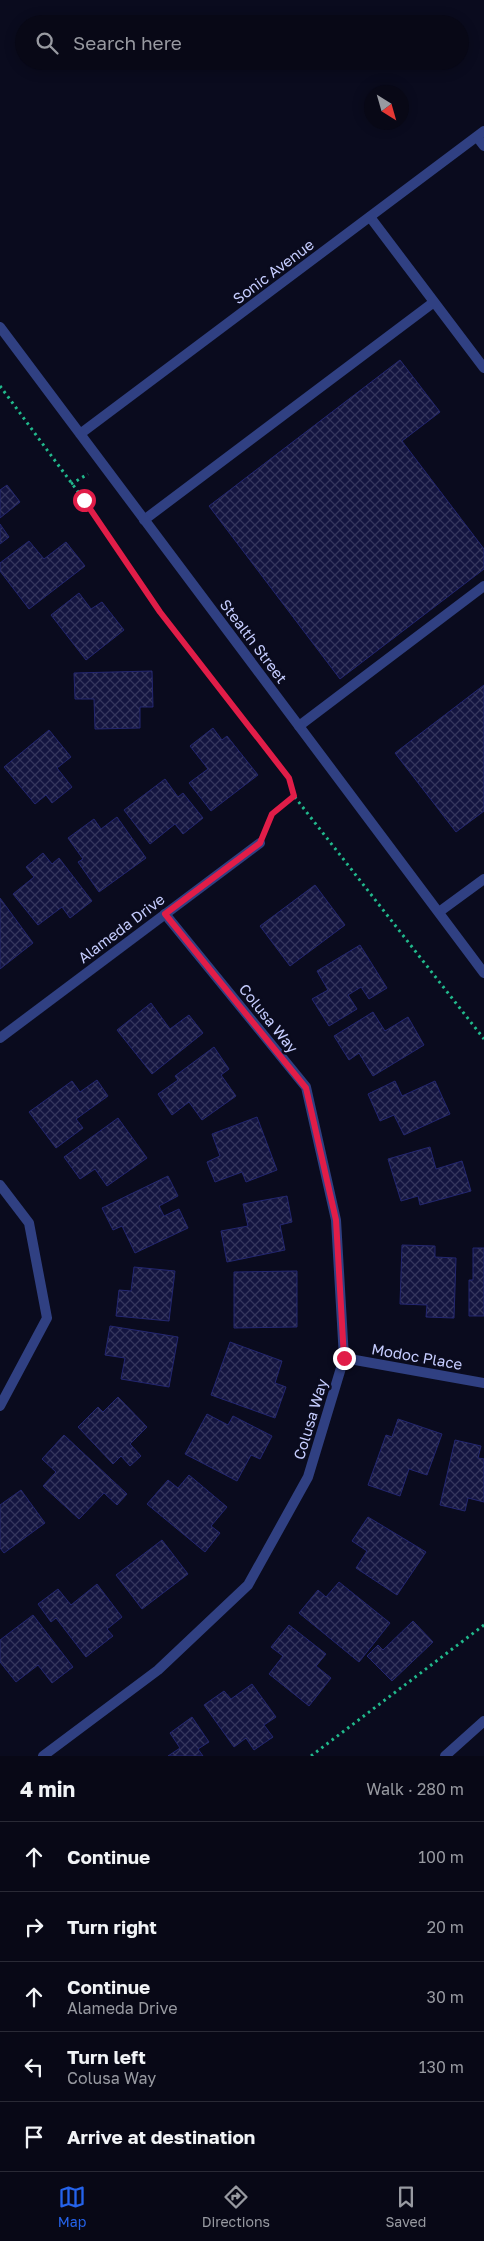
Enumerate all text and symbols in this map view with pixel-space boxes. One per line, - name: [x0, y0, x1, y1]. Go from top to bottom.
- search box: [15, 15, 469, 70]
- icon: search: [33, 29, 61, 57]
- text: Search here: [73, 31, 182, 54]
- north arrow: [364, 85, 409, 130]
- street label: Sonic Avenue: [229, 235, 317, 307]
- route start: [73, 489, 96, 512]
- street label: Stealth Street: [217, 596, 291, 686]
- street label: Alameda Drive: [74, 889, 168, 966]
- street label: Colusa Way: [236, 980, 303, 1057]
- street label: Modoc Place: [370, 1339, 464, 1373]
- route end: [333, 1347, 356, 1370]
- street label: Colusa Way: [289, 1376, 331, 1462]
- text: 4 min: [20, 1776, 75, 1802]
- text: Walk · 280 m: [366, 1779, 464, 1799]
- icon: ahead: [20, 1843, 48, 1871]
- text: Continue: [67, 1845, 150, 1868]
- text: 100 m: [418, 1847, 464, 1867]
- icon: right: [20, 1913, 48, 1941]
- text: Turn right: [67, 1915, 157, 1938]
- text: 20 m: [427, 1917, 464, 1937]
- text: Continue: [67, 1975, 150, 1998]
- icon: ahead: [20, 1983, 48, 2011]
- text: 30 m: [427, 1987, 464, 2007]
- text: Alameda Drive: [67, 1998, 178, 2018]
- text: Turn left: [67, 2045, 146, 2068]
- icon: left: [20, 2053, 48, 2081]
- text: 130 m: [419, 2057, 464, 2077]
- text: Colusa Way: [67, 2068, 156, 2088]
- icon: arrive: [20, 2123, 48, 2151]
- text: Arrive at destination: [67, 2125, 255, 2148]
- tab: Map: [58, 2183, 86, 2230]
- tab: Directions: [202, 2183, 270, 2230]
- tab: Saved: [385, 2183, 426, 2230]

